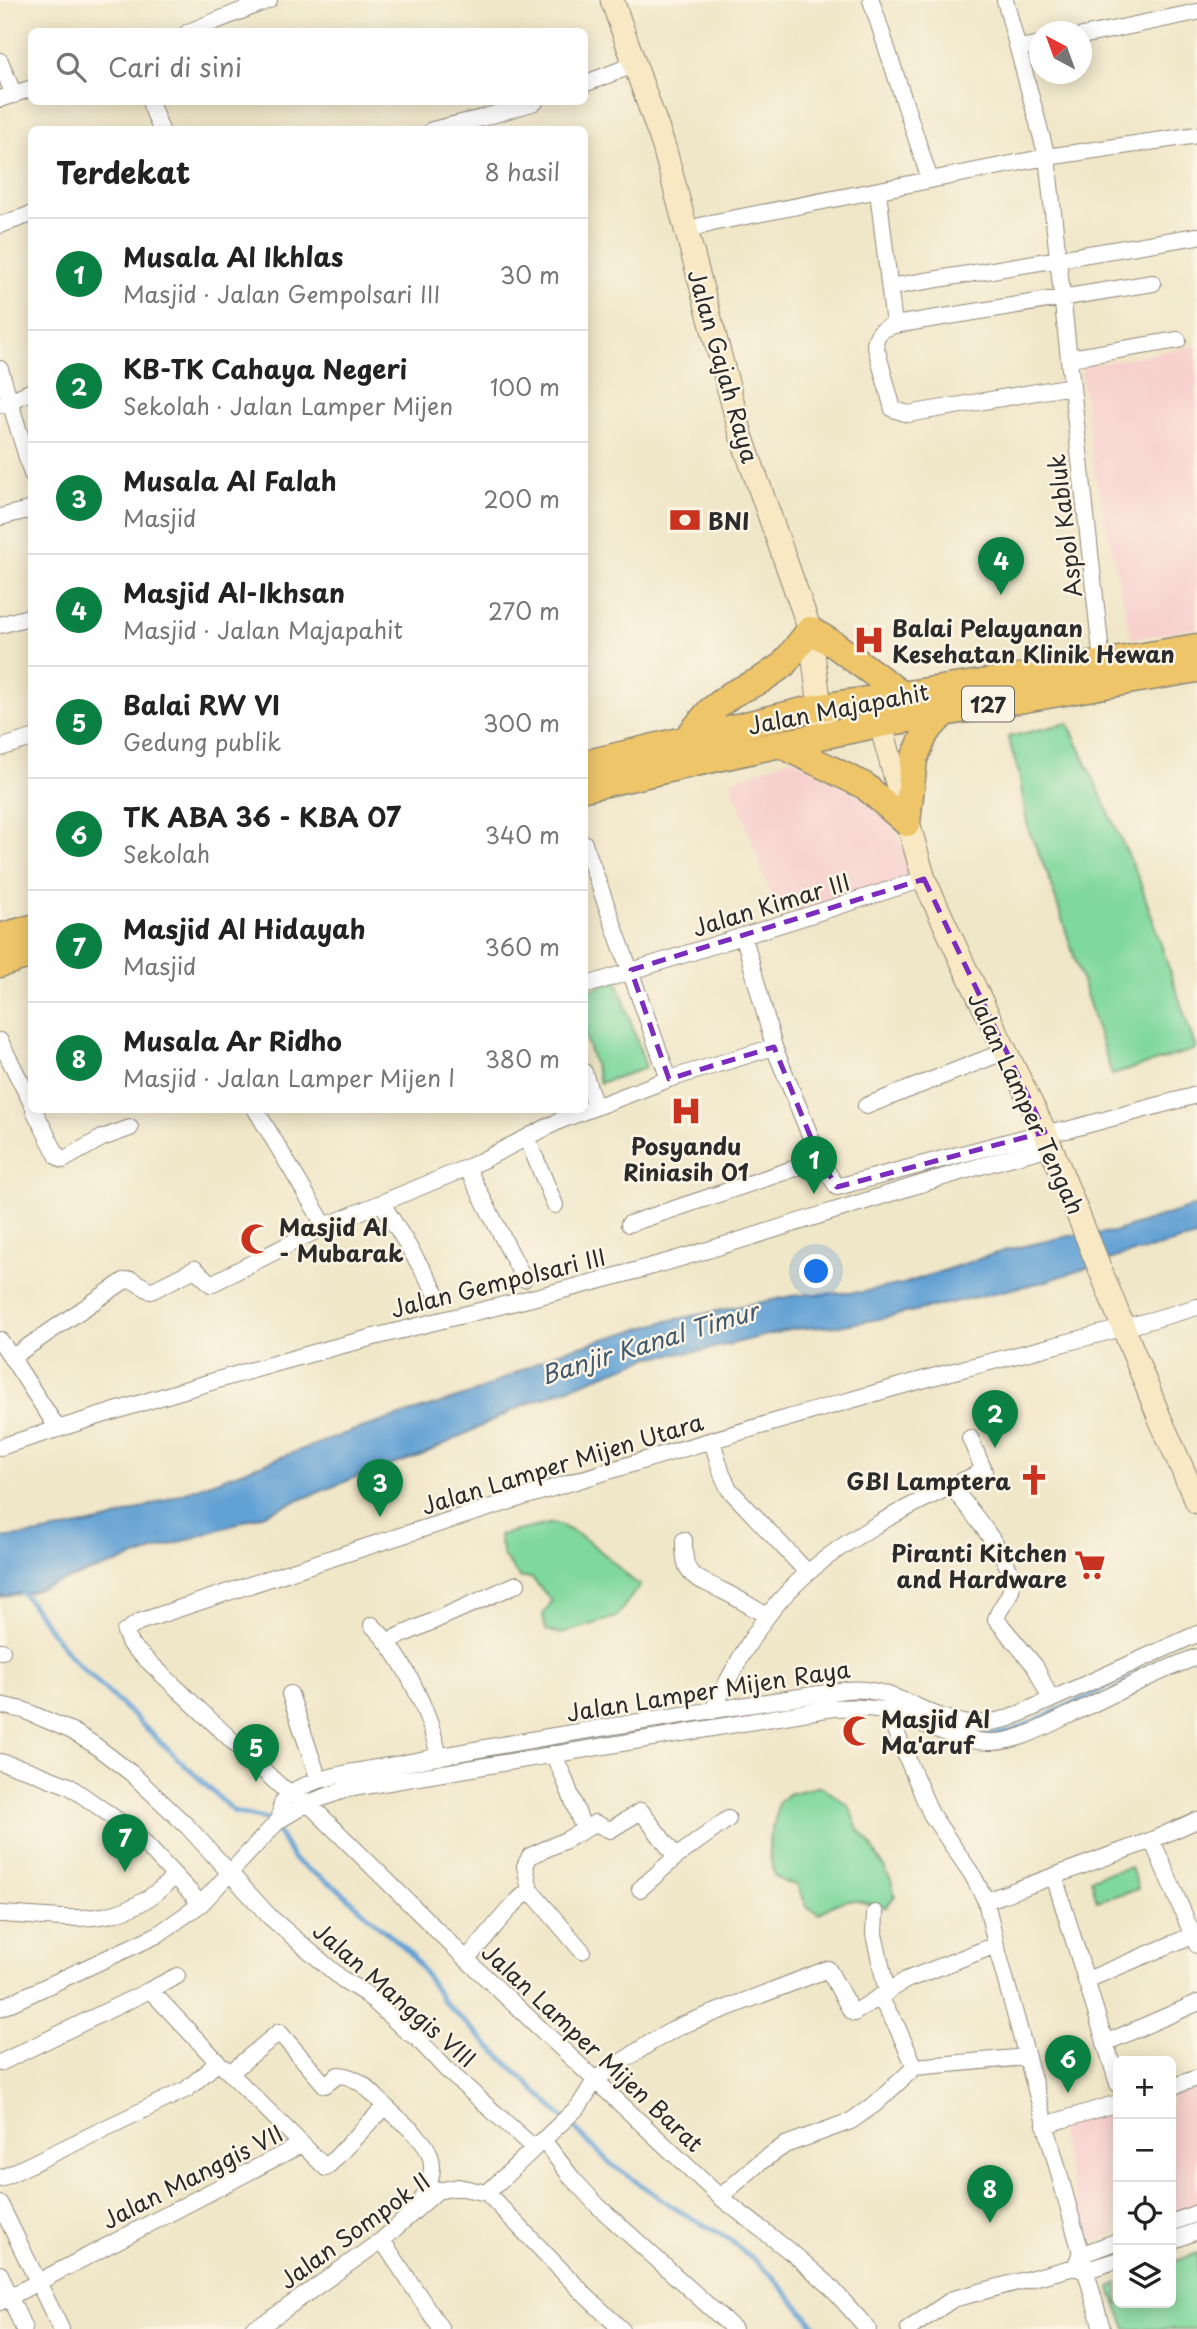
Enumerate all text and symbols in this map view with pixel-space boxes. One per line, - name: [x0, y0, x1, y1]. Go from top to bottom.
- north arrow: [1029, 21, 1092, 84]
- search box: [28, 28, 588, 105]
- text: Cari di sini: [108, 47, 242, 86]
- icon: search: [52, 48, 90, 86]
- text: Terdekat: [56, 149, 191, 194]
- text: 8 hasil: [485, 154, 560, 189]
- text: Musala Al Ikhlas: [123, 237, 343, 276]
- text: 1: [74, 257, 85, 292]
- text: 30 m: [499, 257, 560, 292]
- street label: Jalan Gajah Raya: [680, 265, 769, 467]
- text: Masjid · Jalan Gempolsari III: [123, 276, 441, 311]
- text: KB-TK Cahaya Negeri: [123, 349, 407, 388]
- text: 2: [71, 369, 87, 404]
- text: 100 m: [490, 369, 560, 404]
- text: Sekolah · Jalan Lamper Mijen: [123, 388, 453, 423]
- street label: Aspol Kabluk: [1038, 452, 1090, 600]
- text: Musala Al Falah: [123, 461, 337, 500]
- text: 3: [71, 481, 87, 516]
- text: 200 m: [483, 481, 560, 516]
- text: Masjid: [123, 500, 197, 535]
- bank icon: BNI: [668, 503, 702, 537]
- place label: BNI: [708, 503, 749, 538]
- pin: 4: [978, 537, 1024, 595]
- text: Masjid Al-Ikhsan: [123, 573, 345, 612]
- text: 4: [71, 593, 87, 628]
- text: 270 m: [488, 593, 560, 628]
- place label: Balai Pelayanan Kesehatan Klinik Hewan: [892, 610, 1175, 671]
- text: Masjid · Jalan Majapahit: [123, 612, 403, 647]
- hospital icon: Balai Pelayanan Kesehatan Klinik Hewan: [852, 623, 886, 657]
- street label: Jalan Majapahit: [745, 673, 931, 743]
- text: Balai RW VI: [123, 685, 280, 724]
- road number: 127: [962, 686, 1014, 722]
- text: 5: [72, 705, 86, 740]
- text: 300 m: [483, 705, 560, 740]
- text: Gedung publik: [123, 724, 281, 759]
- text: TK ABA 36 - KBA 07: [123, 797, 401, 836]
- text: 6: [71, 817, 87, 852]
- text: 340 m: [485, 817, 560, 852]
- text: Sekolah: [123, 836, 210, 871]
- street label: Jalan Kimar III: [688, 863, 854, 945]
- text: Masjid Al Hidayah: [123, 909, 366, 948]
- text: 7: [72, 929, 86, 964]
- text: 360 m: [485, 929, 560, 964]
- text: Masjid: [123, 948, 197, 983]
- street label: Jalan Lamper Tengah: [960, 986, 1094, 1220]
- text: Musala Ar Ridho: [123, 1021, 342, 1060]
- text: 8: [72, 1041, 86, 1076]
- text: 380 m: [485, 1041, 560, 1076]
- text: Masjid · Jalan Lamper Mijen I: [123, 1060, 455, 1095]
- hospital icon: Posyandu Riniasih 01: [669, 1094, 703, 1128]
- place label: Posyandu Riniasih 01: [623, 1128, 749, 1189]
- pin: 1: [791, 1136, 837, 1194]
- place label: Masjid Al - Mubarak: [279, 1209, 404, 1270]
- mosque icon: Masjid Al - Mubarak: [239, 1222, 273, 1256]
- street label: Jalan Gempolsari III: [387, 1238, 609, 1326]
- your location: [799, 1254, 833, 1288]
- water label: Banjir Kanal Timur: [536, 1291, 766, 1392]
- pin: 2: [972, 1390, 1018, 1448]
- street label: Jalan Lamper Mijen Utara: [417, 1403, 708, 1523]
- pin: 3: [357, 1459, 403, 1517]
- place label: GBI Lamptera: [846, 1463, 1011, 1498]
- church icon: GBI Lamptera: [1017, 1463, 1051, 1497]
- place label: Piranti Kitchen and Hardware: [891, 1535, 1068, 1596]
- supermarket icon: Piranti Kitchen and Hardware: [1073, 1548, 1107, 1582]
- street label: Jalan Lamper Mijen Raya: [564, 1650, 852, 1730]
- place label: Masjid Al Ma'aruf: [881, 1701, 990, 1762]
- mosque icon: Masjid Al Ma'aruf: [841, 1714, 875, 1748]
- pin: 5: [233, 1724, 279, 1782]
- pin: 7: [102, 1814, 148, 1872]
- street label: Jalan Manggis VIII: [306, 1913, 484, 2075]
- street label: Jalan Lamper Mijen Barat: [474, 1935, 712, 2159]
- pin: 6: [1045, 2035, 1091, 2093]
- map controls: [1113, 2056, 1176, 2308]
- button: +: [1113, 2056, 1176, 2119]
- street label: Jalan Manggis VII: [95, 2115, 289, 2237]
- button: −: [1113, 2119, 1176, 2182]
- street label: Jalan Sompok II: [271, 2163, 437, 2297]
- pin: 8: [967, 2165, 1013, 2223]
- button: locate: [1113, 2182, 1176, 2245]
- button: layers: [1113, 2245, 1176, 2308]

